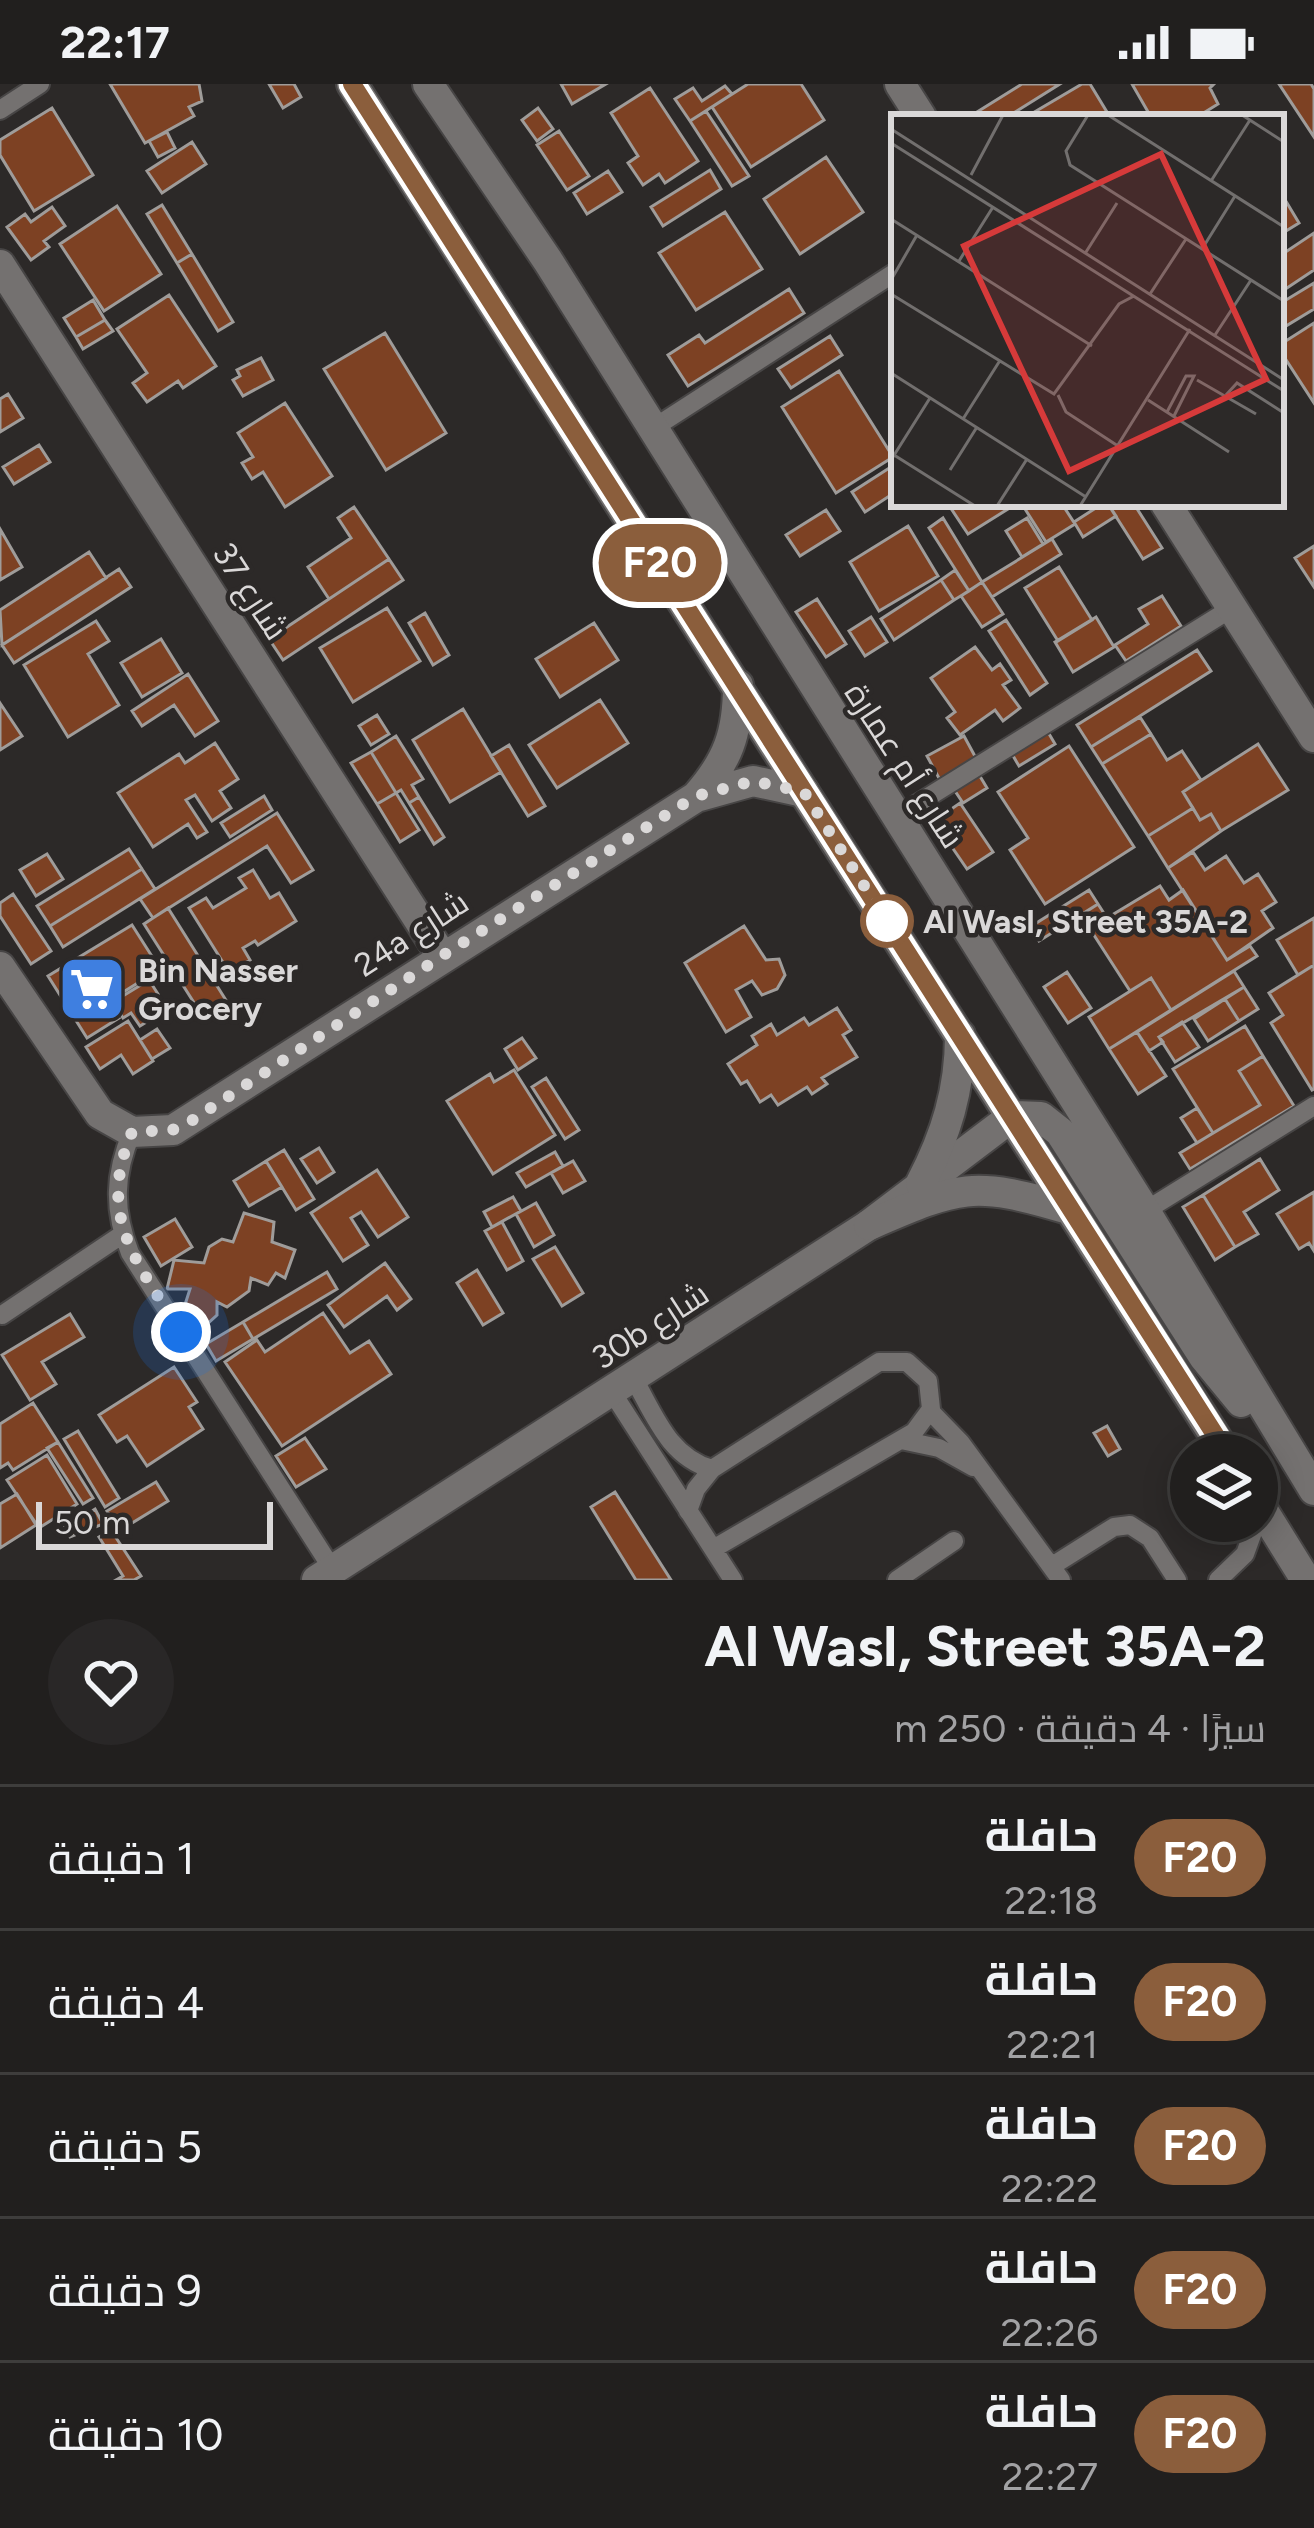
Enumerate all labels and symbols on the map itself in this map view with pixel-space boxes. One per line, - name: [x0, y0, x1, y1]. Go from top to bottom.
- inset map: [891, 114, 1284, 507]
- line badge: F20: [591, 524, 729, 602]
- street label: شارع 37: [202, 535, 296, 649]
- street label: شارع أم عمارة: [834, 675, 973, 857]
- street label: 24a شارع: [347, 882, 477, 987]
- marker: Al Wasl, Street 35A-2: [862, 896, 912, 946]
- place label: Al Wasl, Street 35A-2: [923, 902, 1248, 941]
- place label: Bin Nasser Grocery: [138, 951, 299, 1028]
- supermarket icon: Bin Nasser Grocery: [57, 954, 127, 1024]
- street label: 30b شارع: [585, 1274, 717, 1380]
- your location: [151, 1302, 211, 1362]
- scale bar: [36, 1496, 273, 1549]

